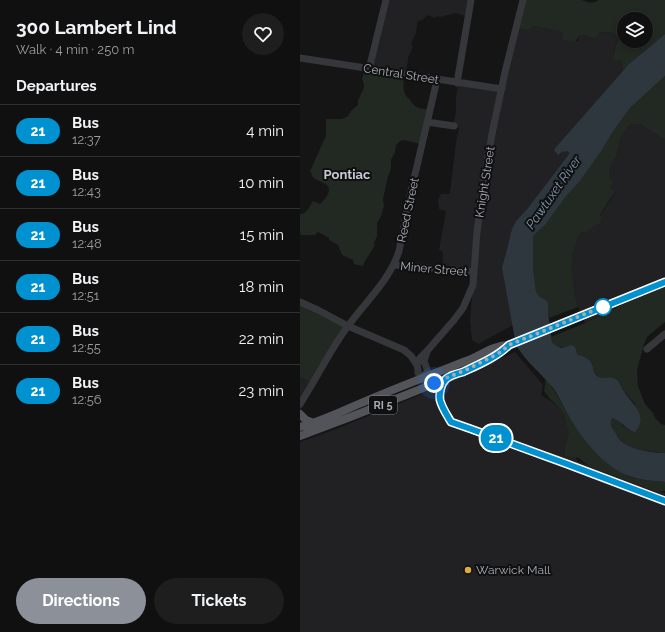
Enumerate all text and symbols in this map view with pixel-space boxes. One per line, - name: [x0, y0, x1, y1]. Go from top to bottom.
- map controls: [617, 12, 653, 48]
- button: layers: [617, 12, 653, 48]
- button: heart: [242, 13, 284, 55]
- text: 300 Lambert Lind: [16, 16, 177, 38]
- text: Walk · 4 min · 250 m: [16, 42, 134, 57]
- street label: Central Street: [362, 61, 440, 87]
- text: Departures: [16, 77, 97, 95]
- text: Bus: [72, 114, 99, 132]
- text: 4 min: [246, 122, 284, 140]
- text: 21: [31, 123, 45, 139]
- text: 12:37: [72, 132, 101, 147]
- street label: Knight Street: [472, 145, 498, 219]
- water label: Pawtuxet River: [523, 152, 584, 232]
- text: Bus: [72, 166, 99, 184]
- district label: Pontiac: [324, 167, 371, 182]
- text: 10 min: [239, 174, 284, 192]
- text: 21: [31, 175, 45, 191]
- street label: Reed Street: [394, 176, 422, 244]
- text: 12:43: [72, 184, 101, 199]
- text: Bus: [72, 218, 99, 236]
- text: 15 min: [240, 226, 284, 244]
- text: 21: [31, 227, 45, 243]
- text: 12:48: [72, 236, 102, 251]
- street label: Miner Street: [400, 259, 468, 279]
- text: Bus: [72, 270, 99, 288]
- text: 18 min: [239, 278, 284, 296]
- text: 21: [31, 279, 45, 295]
- text: 12:51: [72, 288, 99, 303]
- unlabelled marker: [594, 298, 612, 316]
- text: Bus: [72, 322, 99, 340]
- text: 22 min: [239, 330, 284, 348]
- text: 21: [31, 331, 45, 347]
- text: 12:55: [72, 340, 101, 355]
- your location: [424, 373, 444, 393]
- text: Bus: [72, 374, 99, 392]
- text: 23 min: [239, 382, 284, 400]
- text: 21: [31, 383, 45, 399]
- text: 12:56: [72, 392, 102, 407]
- road number: RI 5: [369, 396, 397, 414]
- line badge: 21: [478, 425, 514, 451]
- text: 21: [489, 430, 503, 446]
- place label: Warwick Mall: [476, 563, 551, 577]
- marker: Warwick Mall: [463, 565, 473, 575]
- button: Directions: [16, 578, 146, 624]
- button: Tickets: [154, 578, 284, 624]

